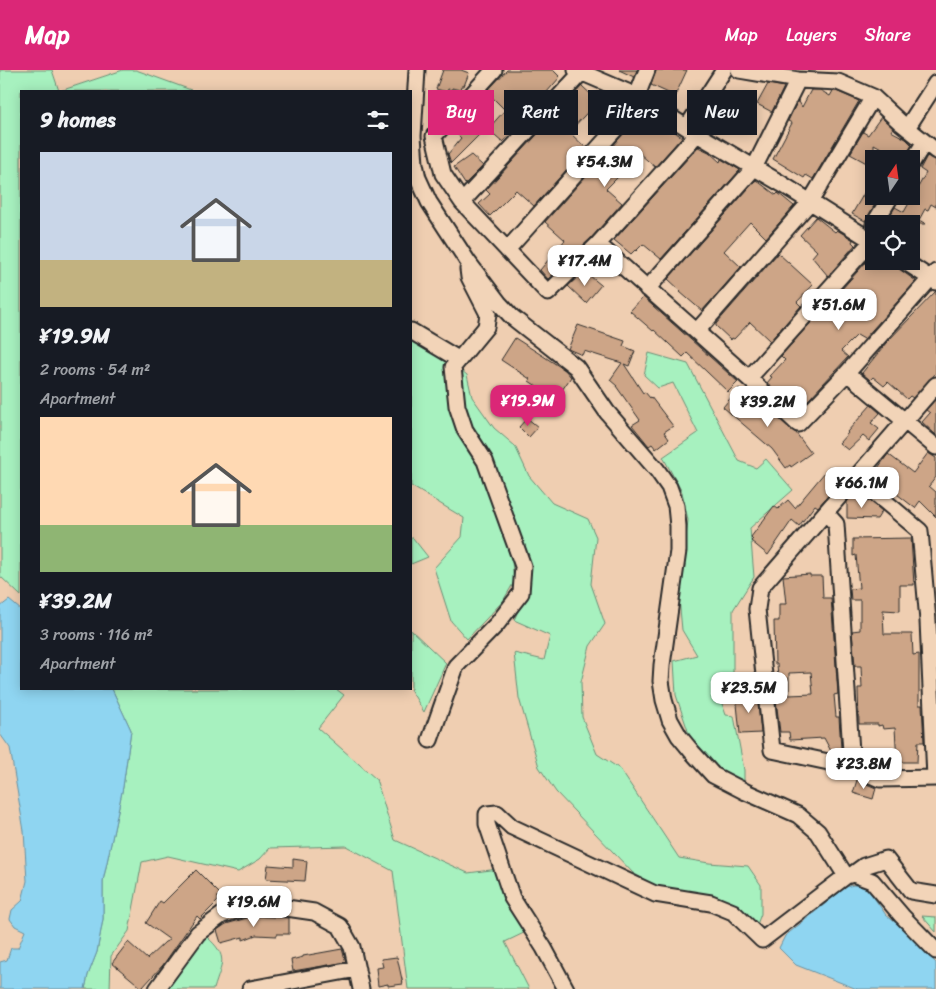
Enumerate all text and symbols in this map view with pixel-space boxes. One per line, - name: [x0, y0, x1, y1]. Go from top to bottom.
- text: Map: [25, 14, 69, 56]
- text: Map: [725, 19, 758, 51]
- text: Layers: [786, 19, 837, 51]
- text: Share: [865, 19, 911, 51]
- chip: Buy: [428, 90, 494, 135]
- chip: Rent: [504, 90, 578, 135]
- chip: Filters: [588, 90, 677, 135]
- chip: New: [687, 90, 757, 135]
- text: 9 homes: [40, 101, 116, 139]
- icon: filters: [364, 106, 392, 134]
- pin: ¥54.3M: [564, 146, 646, 188]
- text: ¥54.3M: [577, 147, 633, 176]
- north arrow: [865, 150, 920, 205]
- map controls: [865, 150, 920, 270]
- icon: home: [171, 185, 261, 275]
- button: locate: [865, 215, 920, 270]
- pin: ¥17.4M: [544, 244, 626, 287]
- text: ¥17.4M: [559, 246, 611, 275]
- pin: ¥51.6M: [798, 288, 880, 331]
- text: ¥51.6M: [813, 290, 865, 319]
- text: ¥19.9M: [40, 317, 110, 355]
- text: 2 rooms · 54 m²: [40, 355, 150, 384]
- text: Apartment: [40, 384, 116, 413]
- pin: ¥19.9M: [487, 384, 569, 427]
- text: ¥19.9M: [501, 386, 555, 415]
- pin: ¥39.2M: [727, 386, 809, 428]
- text: ¥39.2M: [741, 387, 795, 416]
- icon: home: [171, 450, 261, 540]
- pin: ¥66.1M: [821, 466, 903, 509]
- text: ¥66.1M: [836, 468, 888, 497]
- text: ¥39.2M: [40, 582, 112, 620]
- text: 3 rooms · 116 m²: [40, 620, 153, 649]
- text: Apartment: [40, 649, 116, 678]
- pin: ¥23.5M: [708, 672, 790, 714]
- text: ¥23.5M: [722, 673, 776, 702]
- pin: ¥23.8M: [823, 748, 905, 790]
- text: ¥23.8M: [837, 749, 891, 778]
- pin: ¥19.6M: [213, 886, 295, 928]
- text: ¥19.6M: [228, 887, 280, 916]

